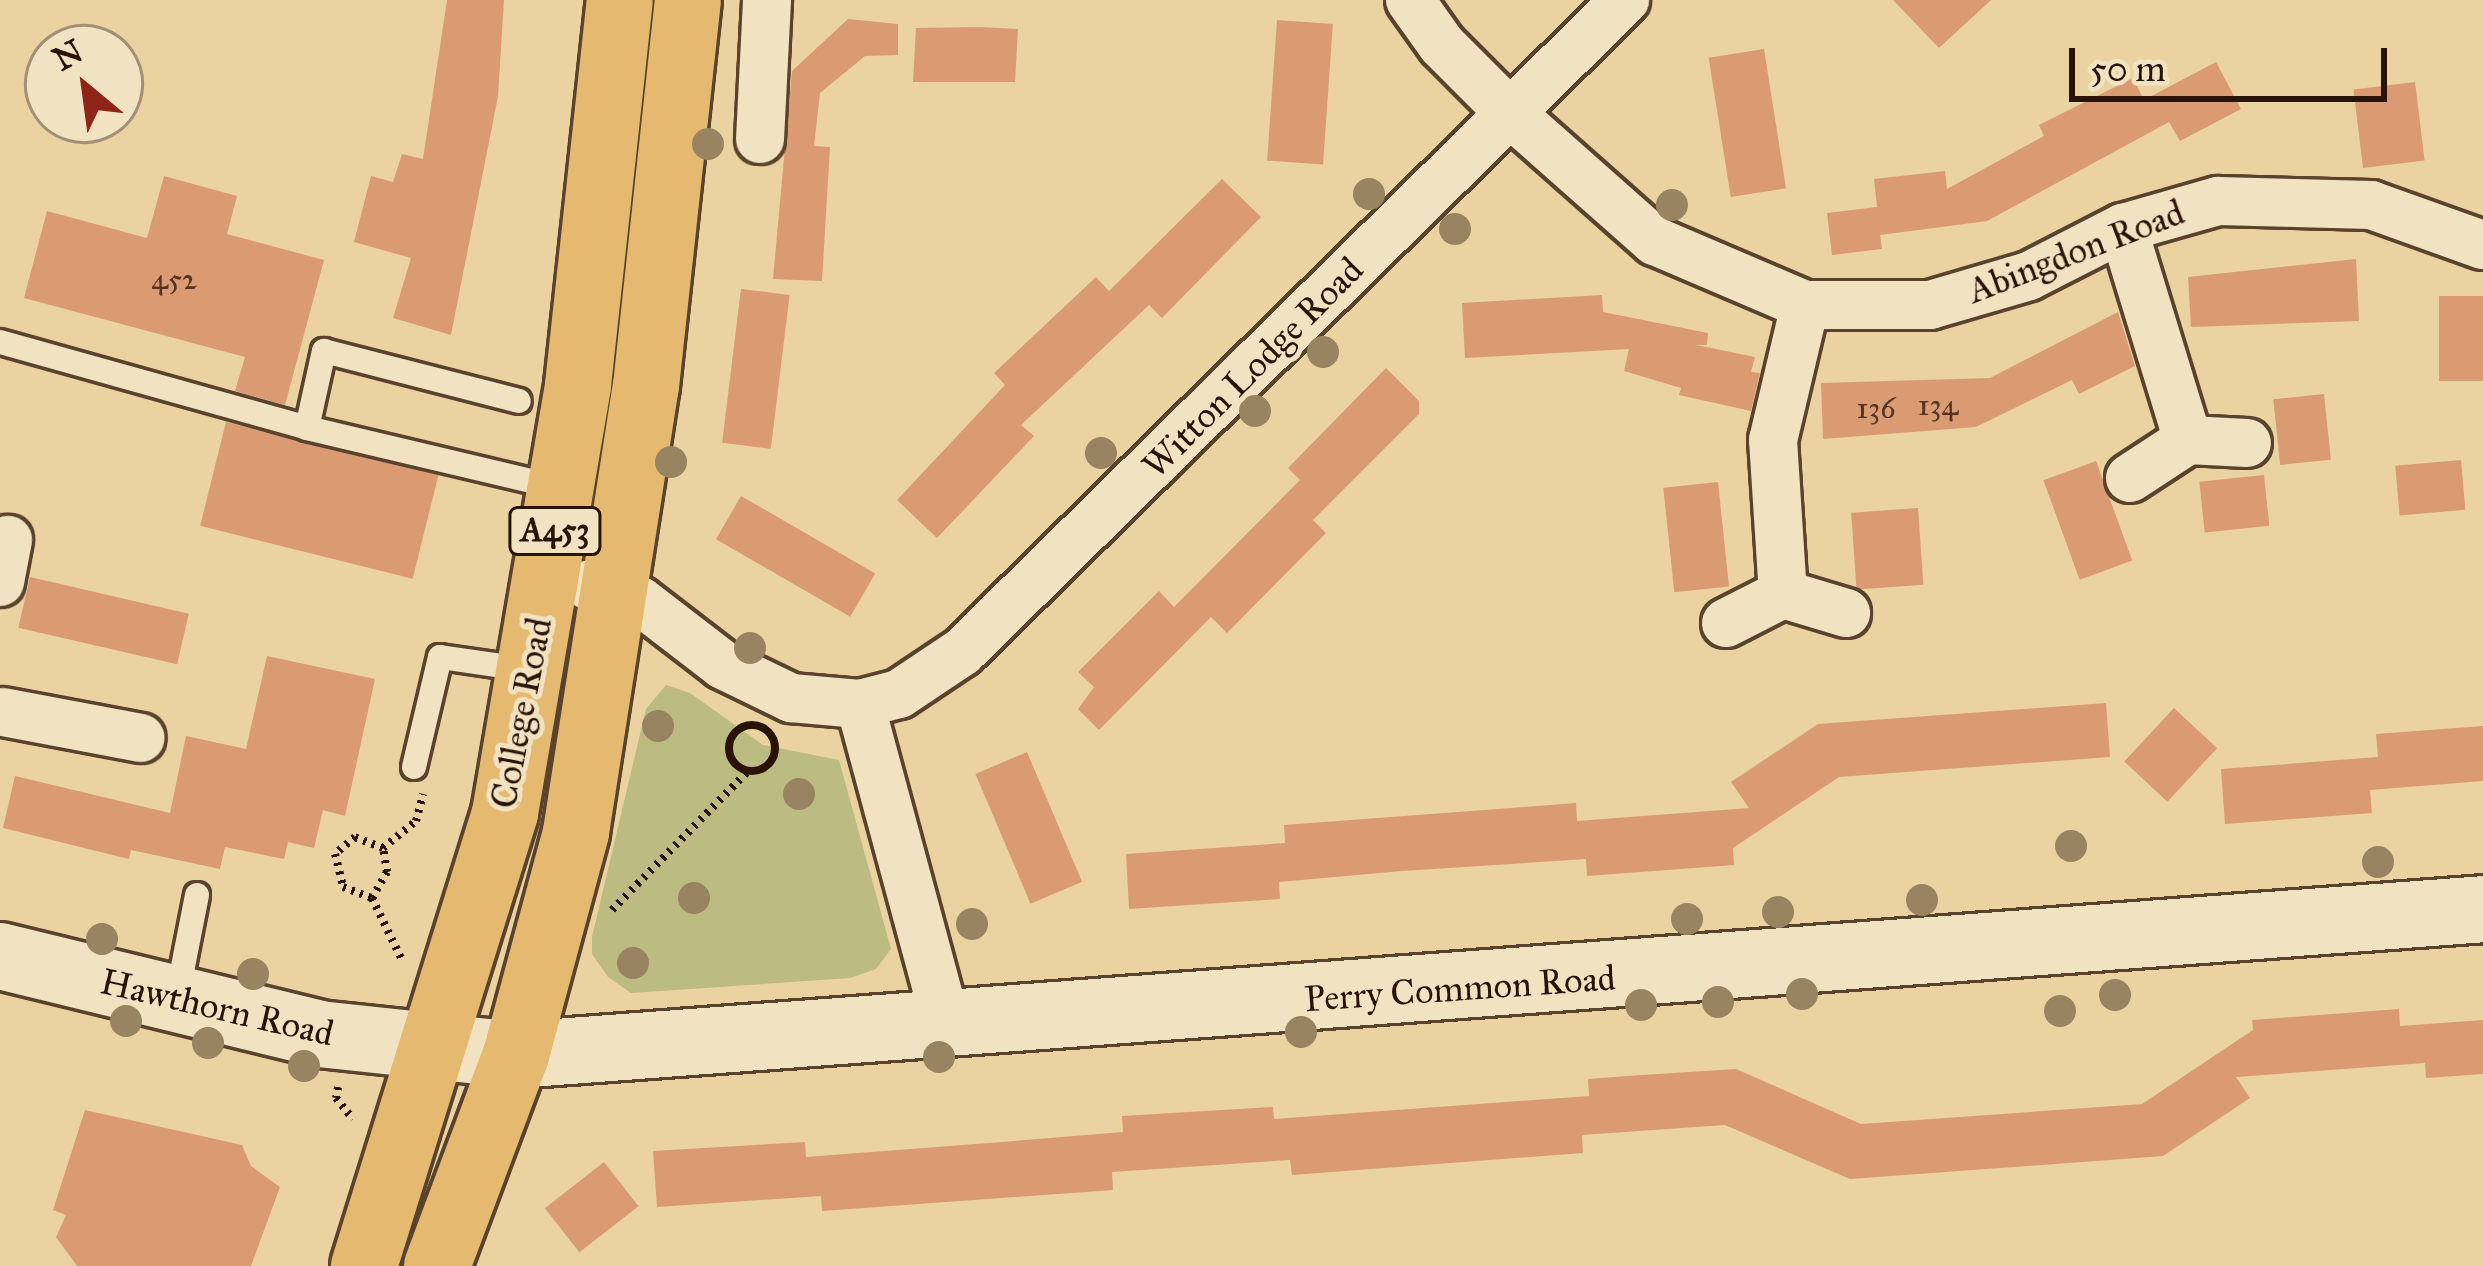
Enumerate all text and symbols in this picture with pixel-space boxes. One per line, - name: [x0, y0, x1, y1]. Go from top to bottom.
- north arrow: [24, 24, 144, 144]
- scale bar: [2075, 24, 2393, 98]
- text: N: [46, 31, 90, 79]
- text: 50 m: [2090, 47, 2166, 91]
- street label: Abingdon Road: [1962, 191, 2190, 313]
- street label: Witton Lodge Road: [1134, 249, 1372, 487]
- house number: 452: [151, 261, 197, 297]
- house number: 134: [1918, 387, 1958, 423]
- house number: 136: [1856, 390, 1896, 426]
- road number: A453: [507, 504, 603, 558]
- street label: College Road: [482, 614, 562, 812]
- street label: Perry Common Road: [1303, 957, 1617, 1021]
- street label: Hawthorn Road: [96, 960, 338, 1056]

